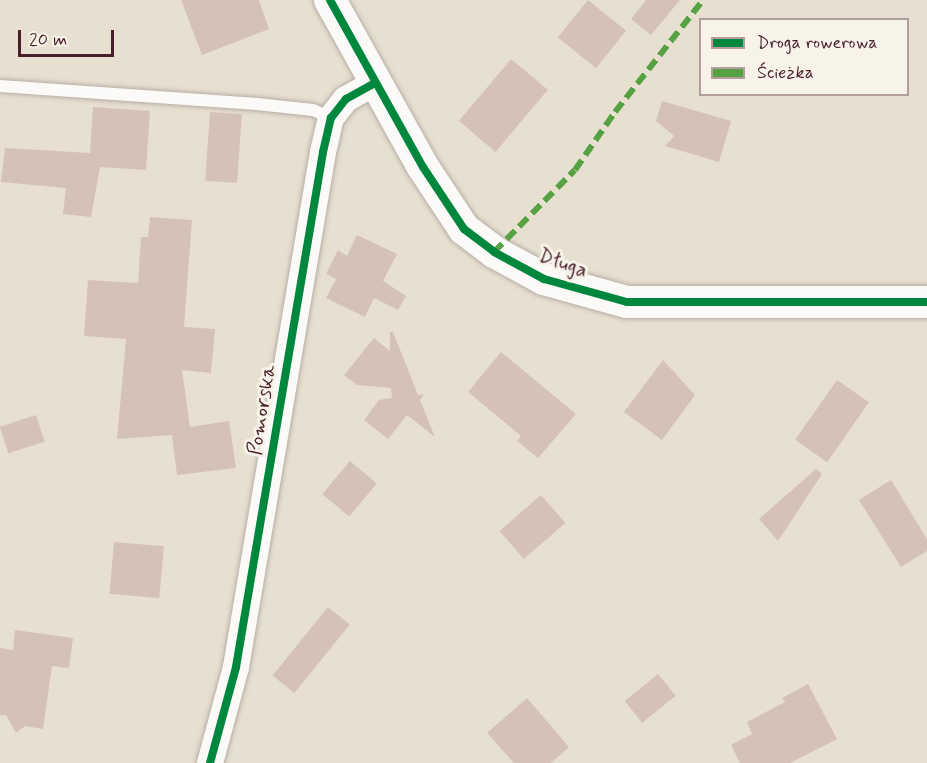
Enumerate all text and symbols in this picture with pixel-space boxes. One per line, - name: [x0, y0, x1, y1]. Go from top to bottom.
- scale bar: [21, 18, 117, 56]
- legend: [699, 18, 909, 96]
- text: 20 m: [29, 28, 67, 52]
- text: Droga rowerowa: [757, 31, 877, 55]
- text: Ścieżka: [757, 61, 814, 85]
- street label: Długa: [535, 243, 591, 283]
- street label: Pomorska: [242, 363, 282, 457]

